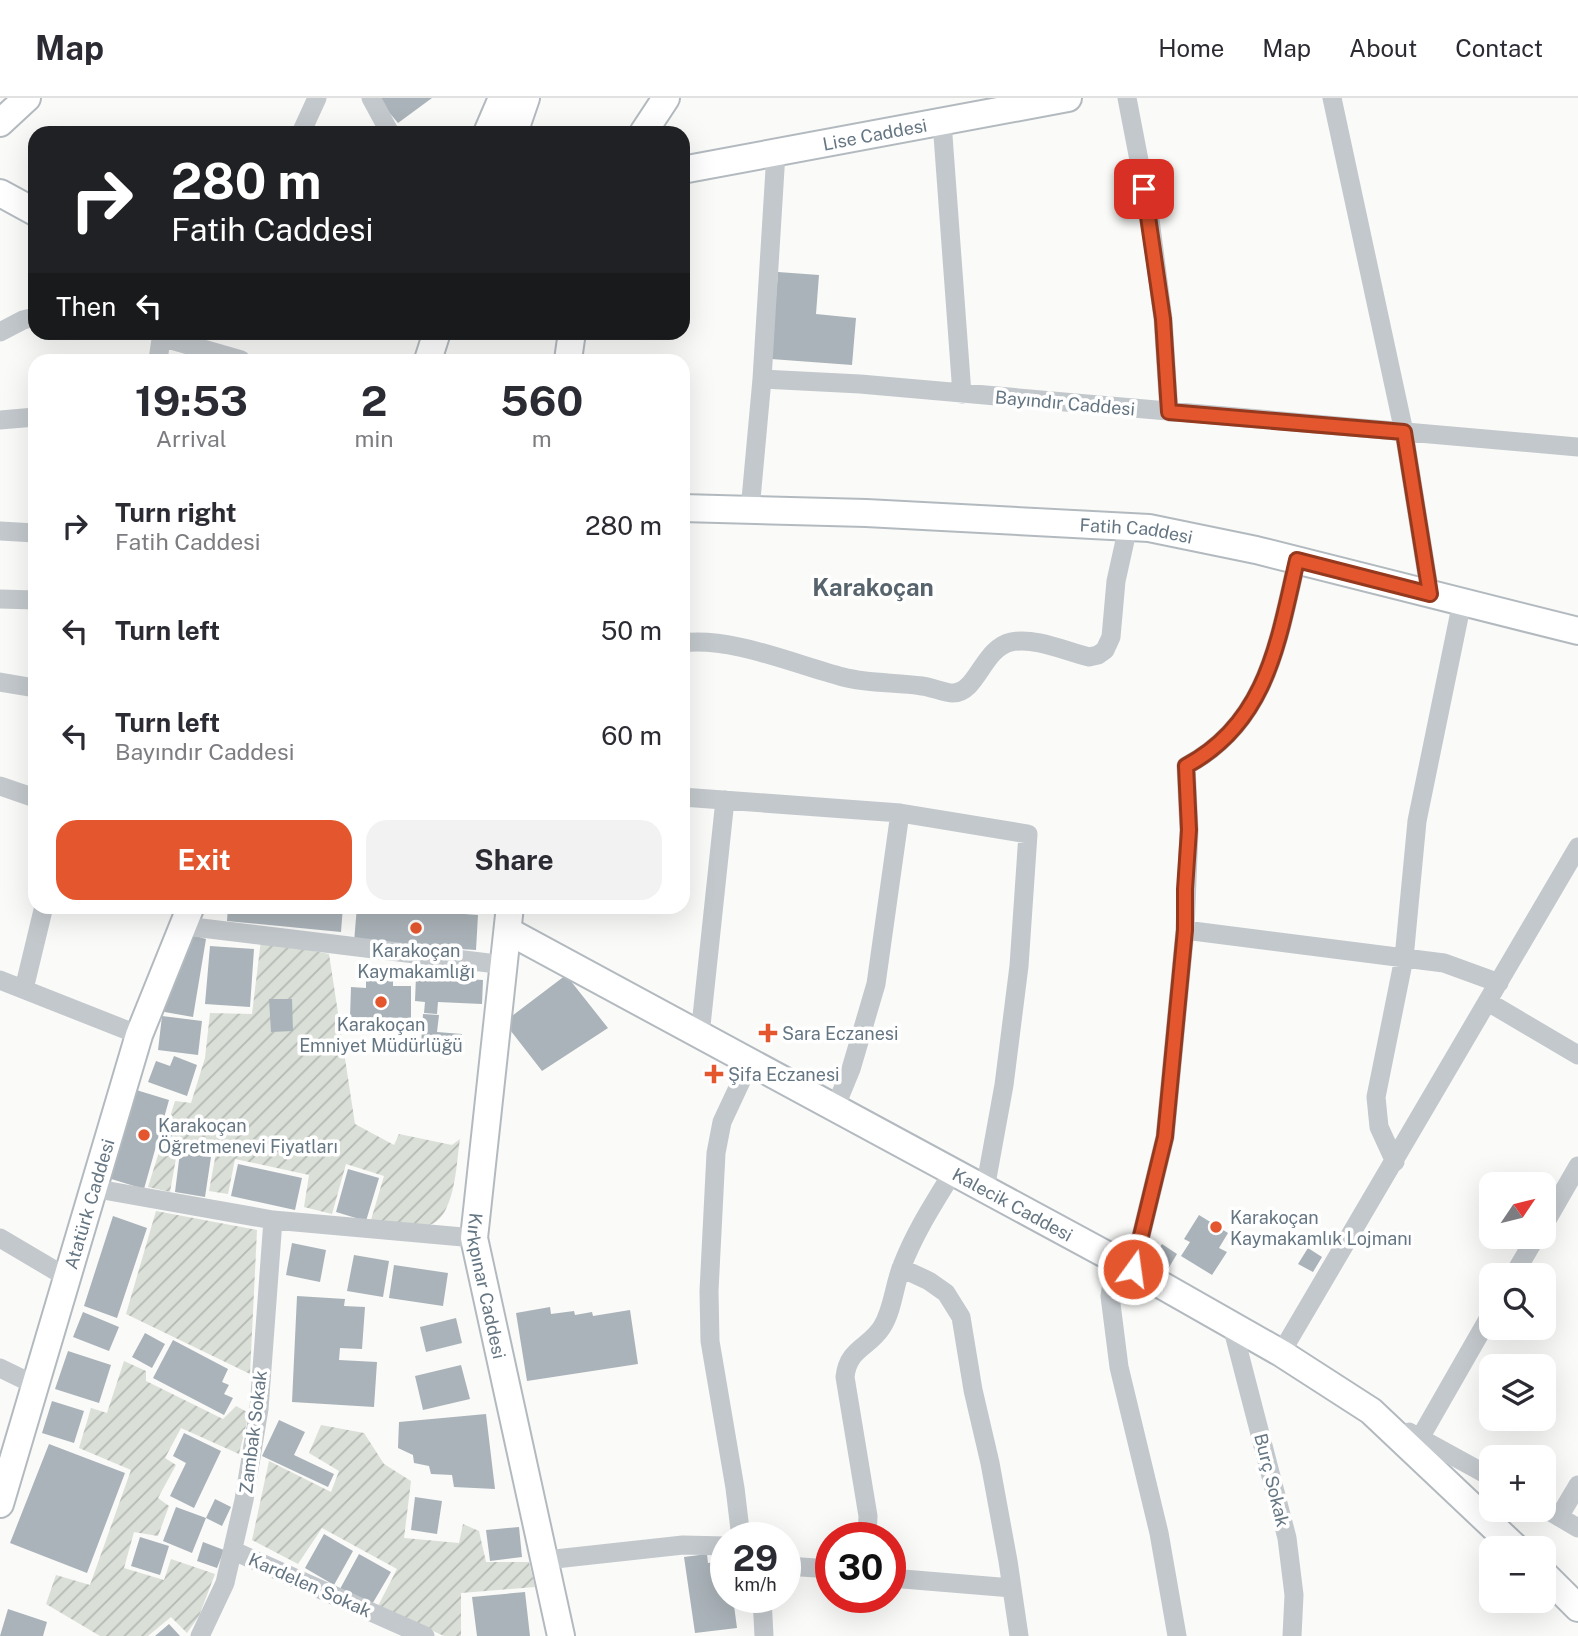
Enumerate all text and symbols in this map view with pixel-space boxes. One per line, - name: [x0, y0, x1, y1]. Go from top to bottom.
- text: Map: [35, 29, 104, 67]
- text: Home: [1158, 34, 1224, 62]
- text: Map: [1262, 34, 1311, 62]
- text: About: [1349, 34, 1417, 62]
- text: Contact: [1455, 34, 1543, 62]
- street label: Lise Caddesi: [821, 114, 929, 154]
- text: 280 m: [171, 152, 321, 210]
- icon: right: [56, 154, 147, 245]
- pin: [1114, 159, 1174, 219]
- icon: arrive: [1125, 170, 1163, 208]
- text: Fatih Caddesi: [171, 211, 373, 248]
- icon: left: [130, 287, 168, 325]
- text: Then: [56, 291, 116, 322]
- text: 19:53: [135, 376, 248, 425]
- text: 2: [361, 376, 387, 425]
- text: 560: [500, 376, 583, 425]
- street label: Bayındır Caddesi: [994, 386, 1136, 420]
- text: Arrival: [156, 425, 227, 452]
- text: min: [355, 425, 394, 452]
- text: m: [532, 425, 552, 452]
- text: Turn right: [115, 497, 237, 528]
- icon: right: [56, 507, 94, 545]
- text: 280 m: [585, 510, 662, 541]
- street label: Fatih Caddesi: [1079, 514, 1195, 547]
- text: Fatih Caddesi: [115, 528, 260, 555]
- district label: Karakoçan: [812, 573, 934, 602]
- icon: left: [56, 612, 94, 650]
- text: Turn left: [115, 615, 220, 646]
- text: 50 m: [601, 615, 662, 646]
- text: Turn left: [115, 707, 220, 738]
- icon: left: [56, 717, 94, 755]
- text: 60 m: [601, 720, 662, 751]
- text: Bayındır Caddesi: [115, 738, 294, 765]
- button: Exit: [56, 820, 352, 900]
- button: Share: [366, 820, 662, 900]
- marker: Karakoçan Kaymakamlığı: [408, 920, 424, 936]
- place label: Karakoçan Kaymakamlığı: [357, 940, 475, 982]
- marker: Karakoçan Emniyet Müdürlüğü: [373, 994, 389, 1010]
- place label: Karakoçan Emniyet Müdürlüğü: [299, 1014, 463, 1056]
- place label: Sara Eczanesi: [782, 1023, 898, 1044]
- marker: Sara Eczanesi: [760, 1025, 776, 1041]
- place label: Şifa Eczanesi: [728, 1064, 839, 1085]
- marker: Şifa Eczanesi: [706, 1066, 722, 1082]
- place label: Karakoçan Öğretmenevi Fiyatları: [158, 1115, 338, 1157]
- marker: Karakoçan Öğretmenevi Fiyatları: [136, 1127, 152, 1143]
- street label: Atatürk Caddesi: [60, 1136, 118, 1272]
- street label: Kalecik Caddesi: [949, 1163, 1077, 1245]
- north arrow: [1479, 1172, 1556, 1250]
- map controls: [1479, 1172, 1556, 1613]
- place label: Karakoçan Kaymakamlık Lojmanı: [1230, 1207, 1412, 1249]
- street label: Kırkpınar Caddesi: [463, 1212, 511, 1361]
- marker: Karakoçan Kaymakamlık Lojmanı: [1208, 1219, 1224, 1235]
- position arrow: [1096, 1232, 1170, 1306]
- button: search: [1479, 1263, 1556, 1340]
- button: layers: [1479, 1354, 1556, 1431]
- street label: Zambak Sokak: [235, 1369, 271, 1495]
- street label: Burç Sokak: [1250, 1431, 1294, 1529]
- button: +: [1479, 1445, 1556, 1522]
- speed limit sign: 30: [815, 1522, 906, 1613]
- button: −: [1479, 1536, 1556, 1613]
- text: 29: [733, 1538, 778, 1579]
- street label: Kardelen Sokak: [245, 1549, 375, 1621]
- text: km/h: [734, 1574, 777, 1595]

